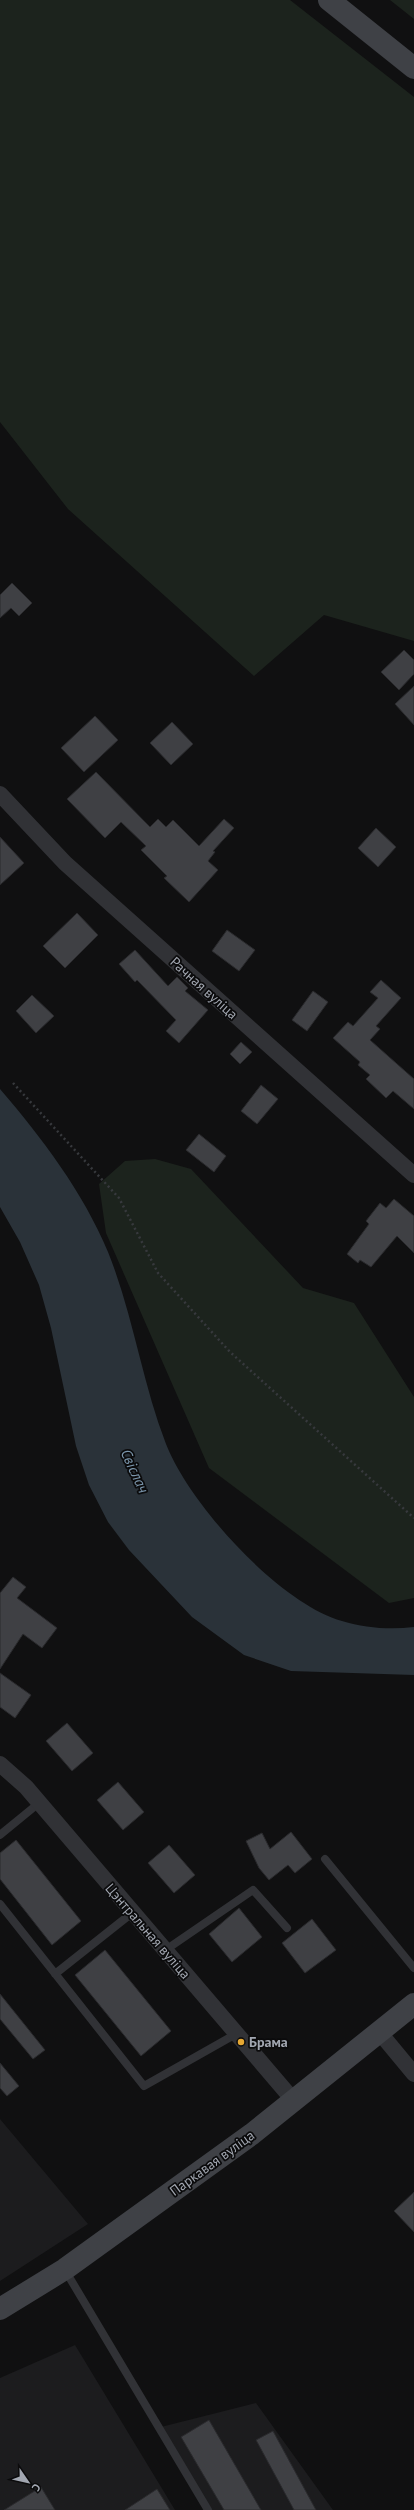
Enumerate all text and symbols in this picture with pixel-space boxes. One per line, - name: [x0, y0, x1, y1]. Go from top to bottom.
- street label: Рачная вуліца: [166, 953, 242, 1023]
- water label: Свіслач: [117, 1446, 153, 1496]
- street label: Цэнтральная вуліца: [102, 1879, 194, 1983]
- place label: Брама: [249, 2033, 288, 2051]
- marker: Брама: [236, 2037, 246, 2047]
- street label: Паркавая вуліца: [166, 2126, 258, 2200]
- north arrow: [8, 2462, 48, 2502]
- text: С: [29, 2481, 44, 2494]

